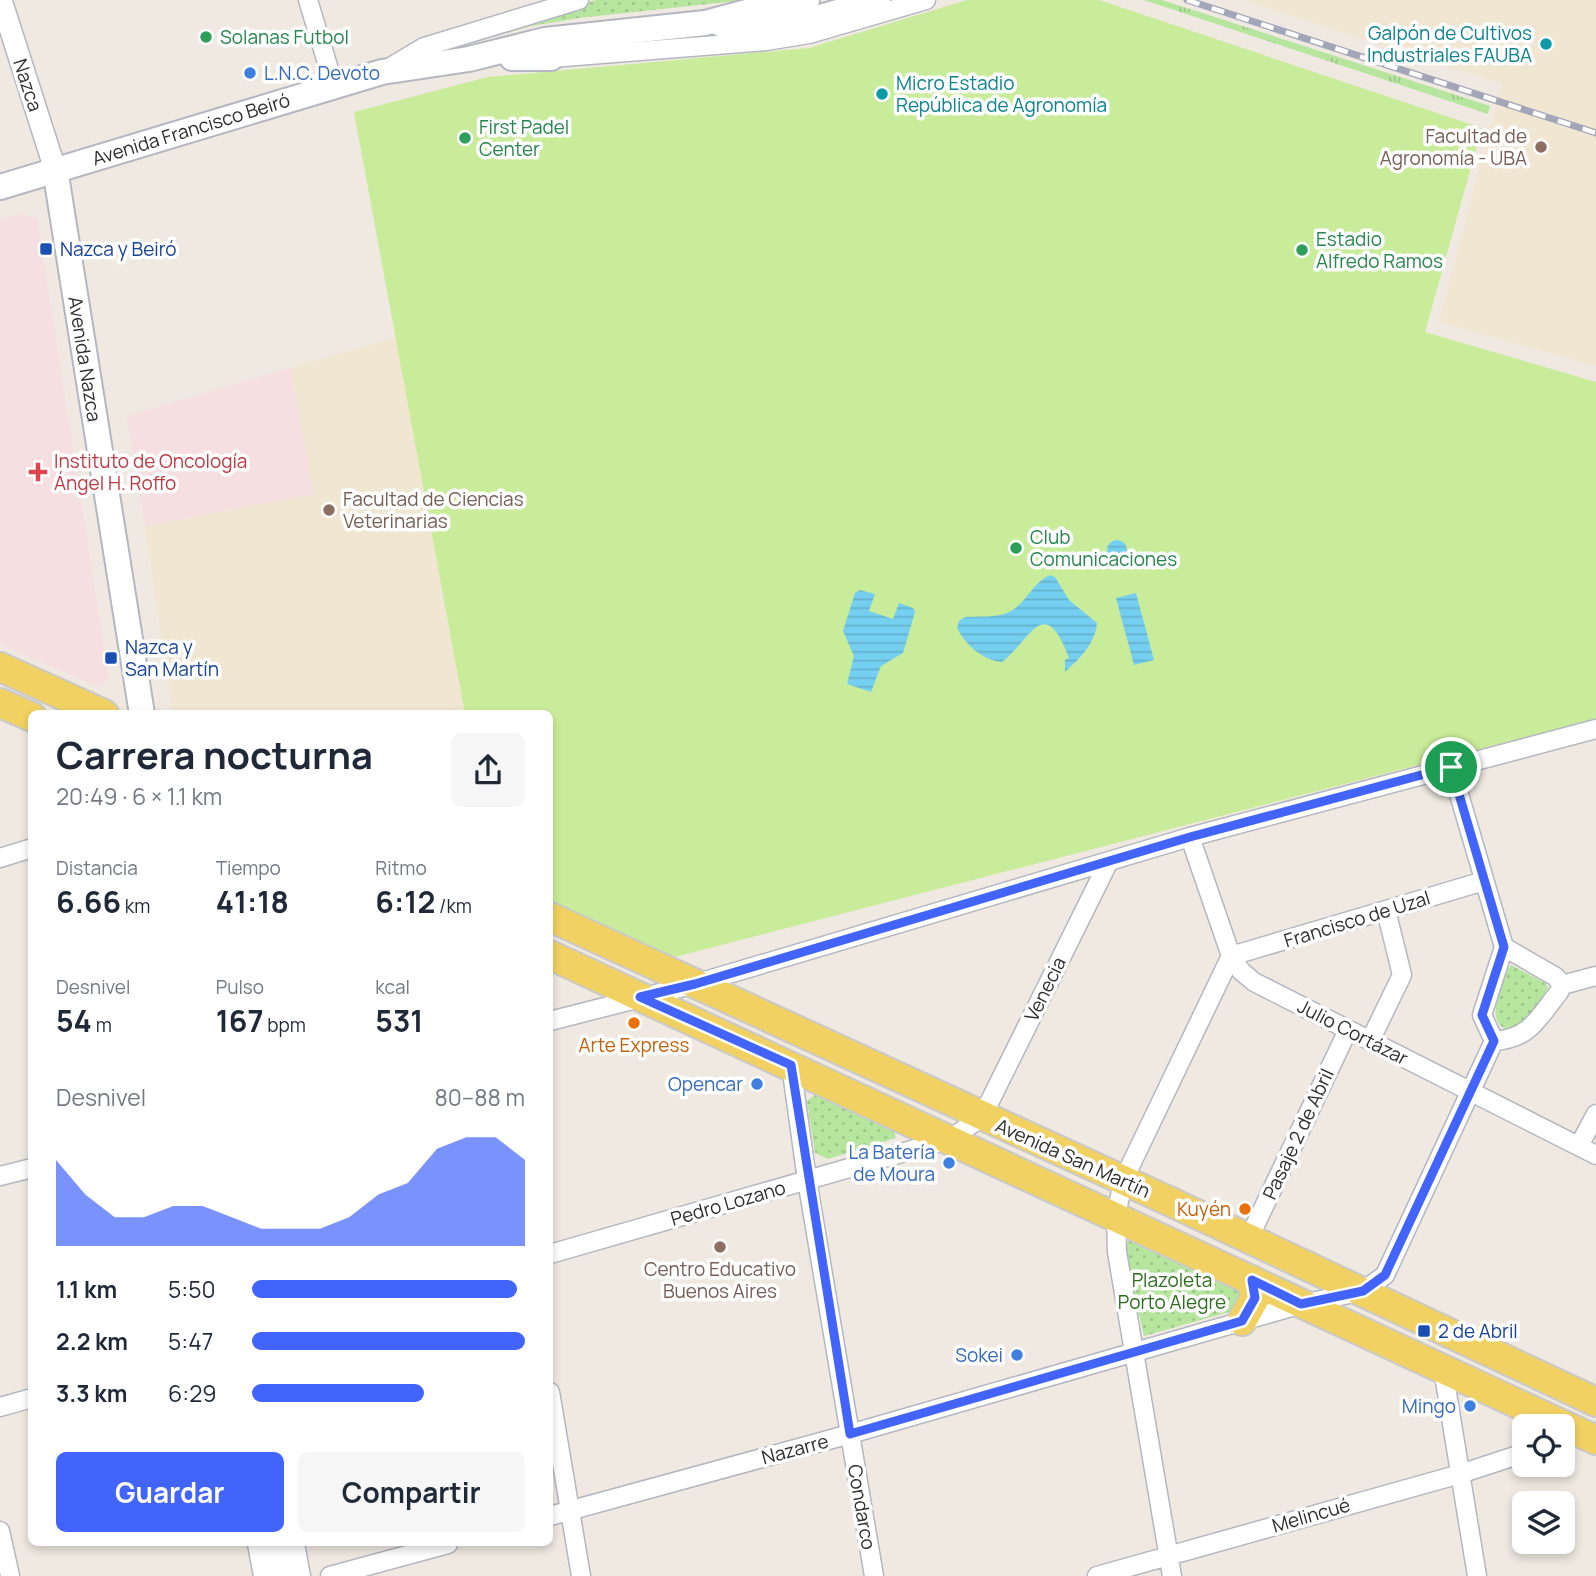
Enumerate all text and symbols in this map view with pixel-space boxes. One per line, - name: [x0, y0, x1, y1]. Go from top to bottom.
- place label: Galpón de Cultivos Industriales FAUBA: [1367, 20, 1532, 68]
- place label: Solanas Futbol: [220, 24, 349, 50]
- marker: Solanas Futbol: [198, 29, 214, 45]
- marker: Galpón de Cultivos Industriales FAUBA: [1538, 36, 1554, 52]
- street label: Nazca: [7, 55, 49, 115]
- place label: L.N.C. Devoto: [264, 60, 380, 86]
- marker: L.N.C. Devoto: [242, 65, 258, 81]
- place label: Micro Estadio República de Agronomía: [896, 70, 1107, 118]
- marker: Micro Estadio República de Agronomía: [874, 86, 890, 102]
- street label: Avenida Francisco Beiró: [89, 87, 293, 171]
- place label: First Padel Center: [479, 114, 569, 162]
- place label: Facultad de Agronomía - UBA: [1380, 123, 1527, 171]
- marker: First Padel Center: [457, 130, 473, 146]
- marker: Facultad de Agronomía - UBA: [1533, 139, 1549, 155]
- place label: Estadio Alfredo Ramos: [1316, 226, 1443, 274]
- place label: Nazca y Beiró: [60, 236, 177, 262]
- marker: Nazca y Beiró: [38, 241, 54, 257]
- marker: Estadio Alfredo Ramos: [1294, 242, 1310, 258]
- street label: Avenida Nazca: [62, 294, 108, 424]
- place label: Instituto de Oncología Ángel H. Roffo: [54, 448, 247, 496]
- marker: Instituto de Oncología Ángel H. Roffo: [28, 462, 48, 482]
- place label: Facultad de Ciencias Veterinarias: [343, 486, 524, 534]
- marker: Facultad de Ciencias Veterinarias: [321, 502, 337, 518]
- place label: Club Comunicaciones: [1030, 524, 1177, 572]
- marker: Club Comunicaciones: [1008, 540, 1024, 556]
- place label: Nazca y San Martín: [125, 634, 219, 682]
- marker: Nazca y San Martín: [103, 650, 119, 666]
- text: Carrera nocturna: [56, 728, 373, 780]
- button: share: [451, 733, 525, 807]
- pin: [1421, 737, 1481, 797]
- icon: arrive: [1432, 748, 1470, 786]
- text: 20:49 · 6 × 1.1 km: [56, 780, 222, 812]
- text: Distancia: [56, 855, 138, 881]
- text: Tiempo: [216, 855, 281, 881]
- text: Ritmo: [375, 855, 427, 881]
- text: 6.66: [56, 881, 121, 922]
- text: 41:18: [216, 881, 289, 922]
- text: 6:12: [375, 881, 435, 922]
- street label: Francisco de Uzal: [1281, 884, 1433, 954]
- text: km: [121, 893, 150, 919]
- text: /km: [435, 893, 472, 919]
- street label: Venecia: [1018, 952, 1072, 1026]
- text: Desnivel: [56, 974, 130, 1000]
- text: Pulso: [216, 974, 264, 1000]
- text: kcal: [375, 974, 410, 1000]
- street label: Julio Cortázar: [1293, 993, 1413, 1071]
- text: 54: [56, 1000, 92, 1041]
- text: 167: [216, 1000, 263, 1041]
- text: 531: [375, 1000, 424, 1041]
- text: m: [92, 1012, 112, 1038]
- text: bpm: [263, 1012, 306, 1038]
- marker: Arte Express: [626, 1015, 642, 1031]
- place label: Arte Express: [579, 1032, 689, 1058]
- street label: Pasaje 2 de Abril: [1256, 1064, 1340, 1204]
- place label: Opencar: [668, 1071, 743, 1097]
- marker: Opencar: [749, 1076, 765, 1092]
- text: Desnivel: [56, 1081, 146, 1113]
- text: 80–88 m: [434, 1081, 525, 1113]
- street label: Avenida San Martín: [992, 1112, 1154, 1204]
- place label: La Batería de Moura: [849, 1139, 935, 1187]
- marker: La Batería de Moura: [941, 1155, 957, 1171]
- street label: Pedro Lozano: [667, 1174, 789, 1232]
- place label: Kuyén: [1177, 1196, 1231, 1222]
- marker: Kuyén: [1237, 1201, 1253, 1217]
- marker: Centro Educativo Buenos Aires: [712, 1239, 728, 1255]
- place label: Centro Educativo Buenos Aires: [644, 1256, 796, 1304]
- park label: Plazoleta Porto Alegre: [1118, 1267, 1226, 1315]
- text: 1.1 km: [56, 1273, 117, 1305]
- text: 5:50: [168, 1273, 215, 1305]
- place label: 2 de Abril: [1438, 1318, 1518, 1344]
- marker: 2 de Abril: [1416, 1323, 1432, 1339]
- text: 2.2 km: [56, 1325, 128, 1357]
- text: 5:47: [168, 1325, 213, 1357]
- place label: Sokei: [955, 1342, 1003, 1368]
- marker: Sokei: [1009, 1347, 1025, 1363]
- text: 3.3 km: [56, 1377, 127, 1409]
- text: 6:29: [168, 1377, 217, 1409]
- place label: Mingo: [1402, 1393, 1456, 1419]
- marker: Mingo: [1462, 1398, 1478, 1414]
- map controls: [1512, 1414, 1575, 1554]
- button: locate: [1512, 1414, 1575, 1477]
- street label: Nazarre: [759, 1428, 831, 1470]
- button: Guardar: [56, 1452, 284, 1532]
- button: Compartir: [298, 1452, 525, 1532]
- street label: Condarco: [842, 1462, 882, 1552]
- street label: Melincué: [1269, 1491, 1353, 1539]
- button: layers: [1512, 1491, 1575, 1554]

